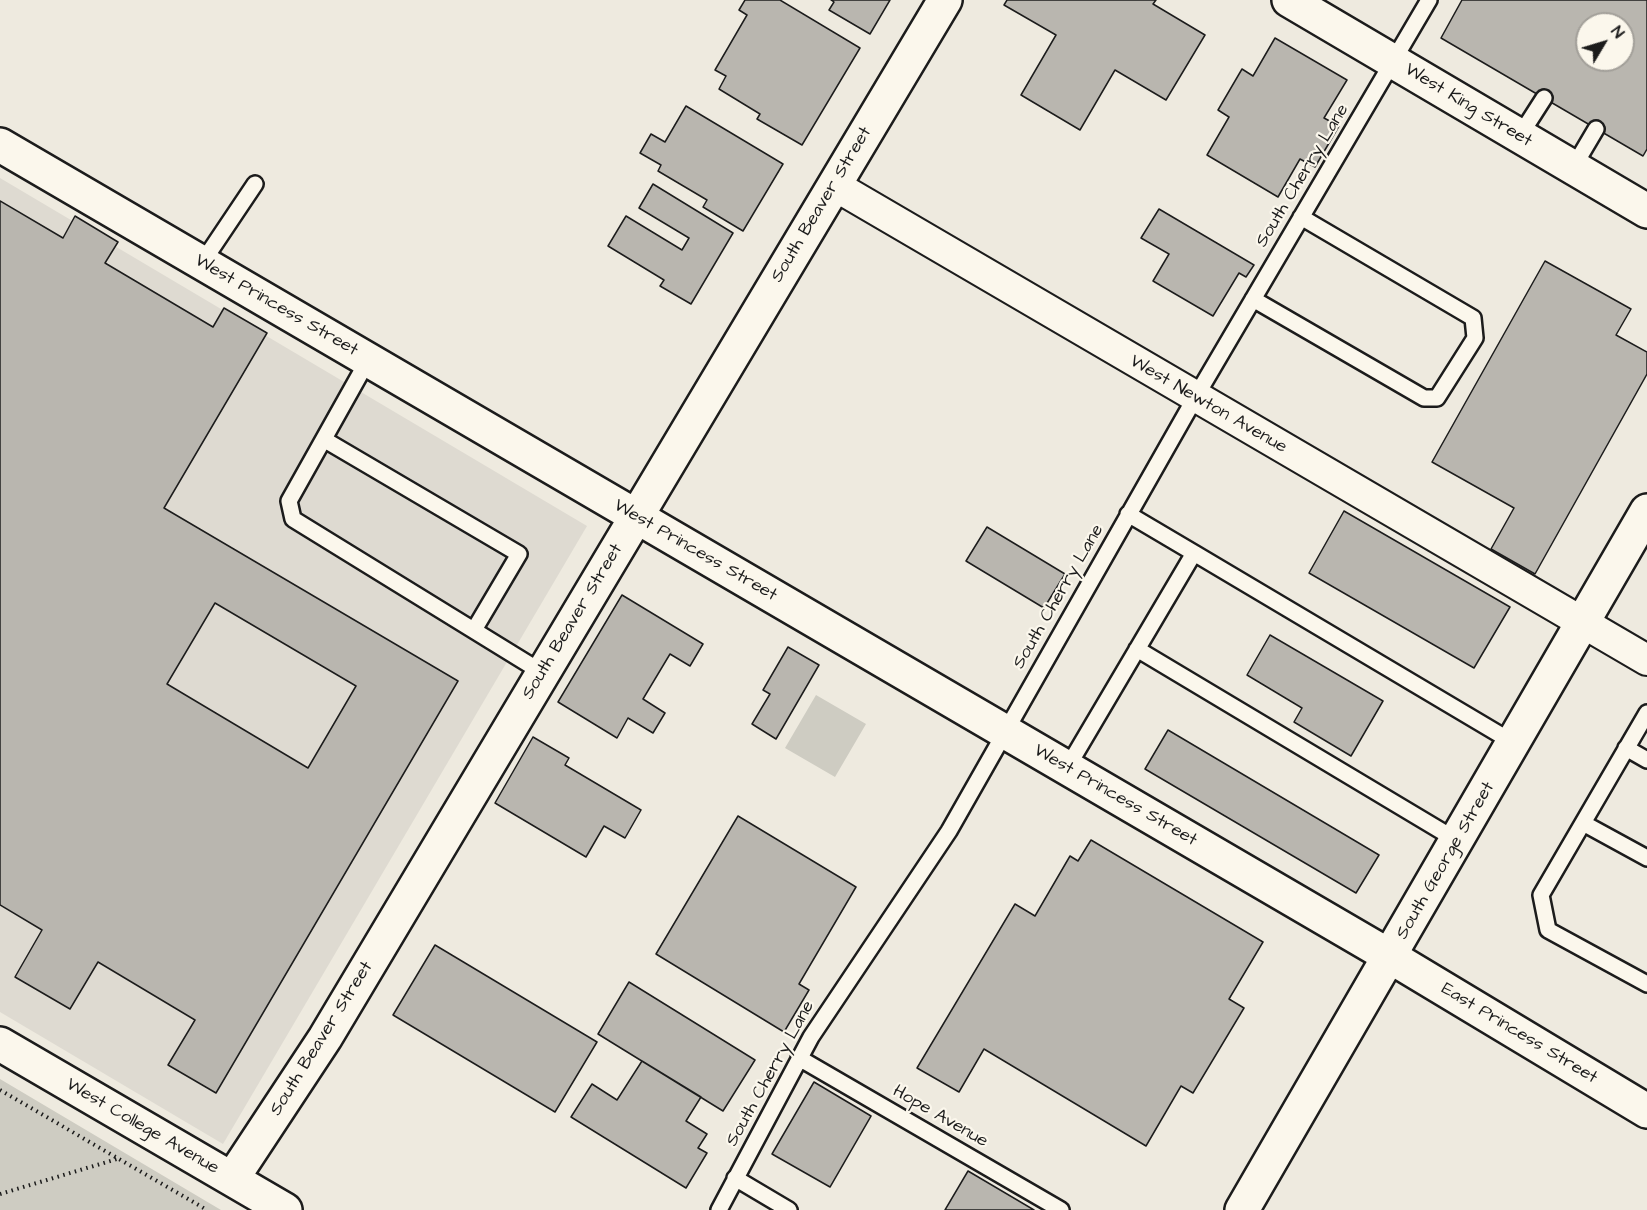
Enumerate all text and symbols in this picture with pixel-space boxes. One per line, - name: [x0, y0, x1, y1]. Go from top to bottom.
- north arrow: [1575, 12, 1635, 72]
- text: N: [1606, 21, 1629, 43]
- street label: West King Street: [1400, 59, 1536, 153]
- street label: South Cherry Lane: [1252, 101, 1354, 251]
- street label: South Beaver Street: [767, 123, 877, 287]
- street label: West Princess Street: [190, 250, 362, 362]
- street label: West Newton Avenue: [1126, 351, 1290, 459]
- street label: West Princess Street: [609, 495, 781, 607]
- street label: South Cherry Lane: [1009, 521, 1109, 673]
- street label: South Beaver Street: [518, 540, 628, 704]
- street label: West Princess Street: [1029, 740, 1201, 852]
- street label: South George Street: [1392, 778, 1500, 944]
- street label: South Beaver Street: [266, 958, 378, 1120]
- street label: East Princess Street: [1437, 979, 1601, 1089]
- street label: South Cherry Lane: [722, 998, 820, 1150]
- street label: West College Avenue: [62, 1074, 222, 1180]
- street label: Hope Avenue: [888, 1081, 992, 1153]

